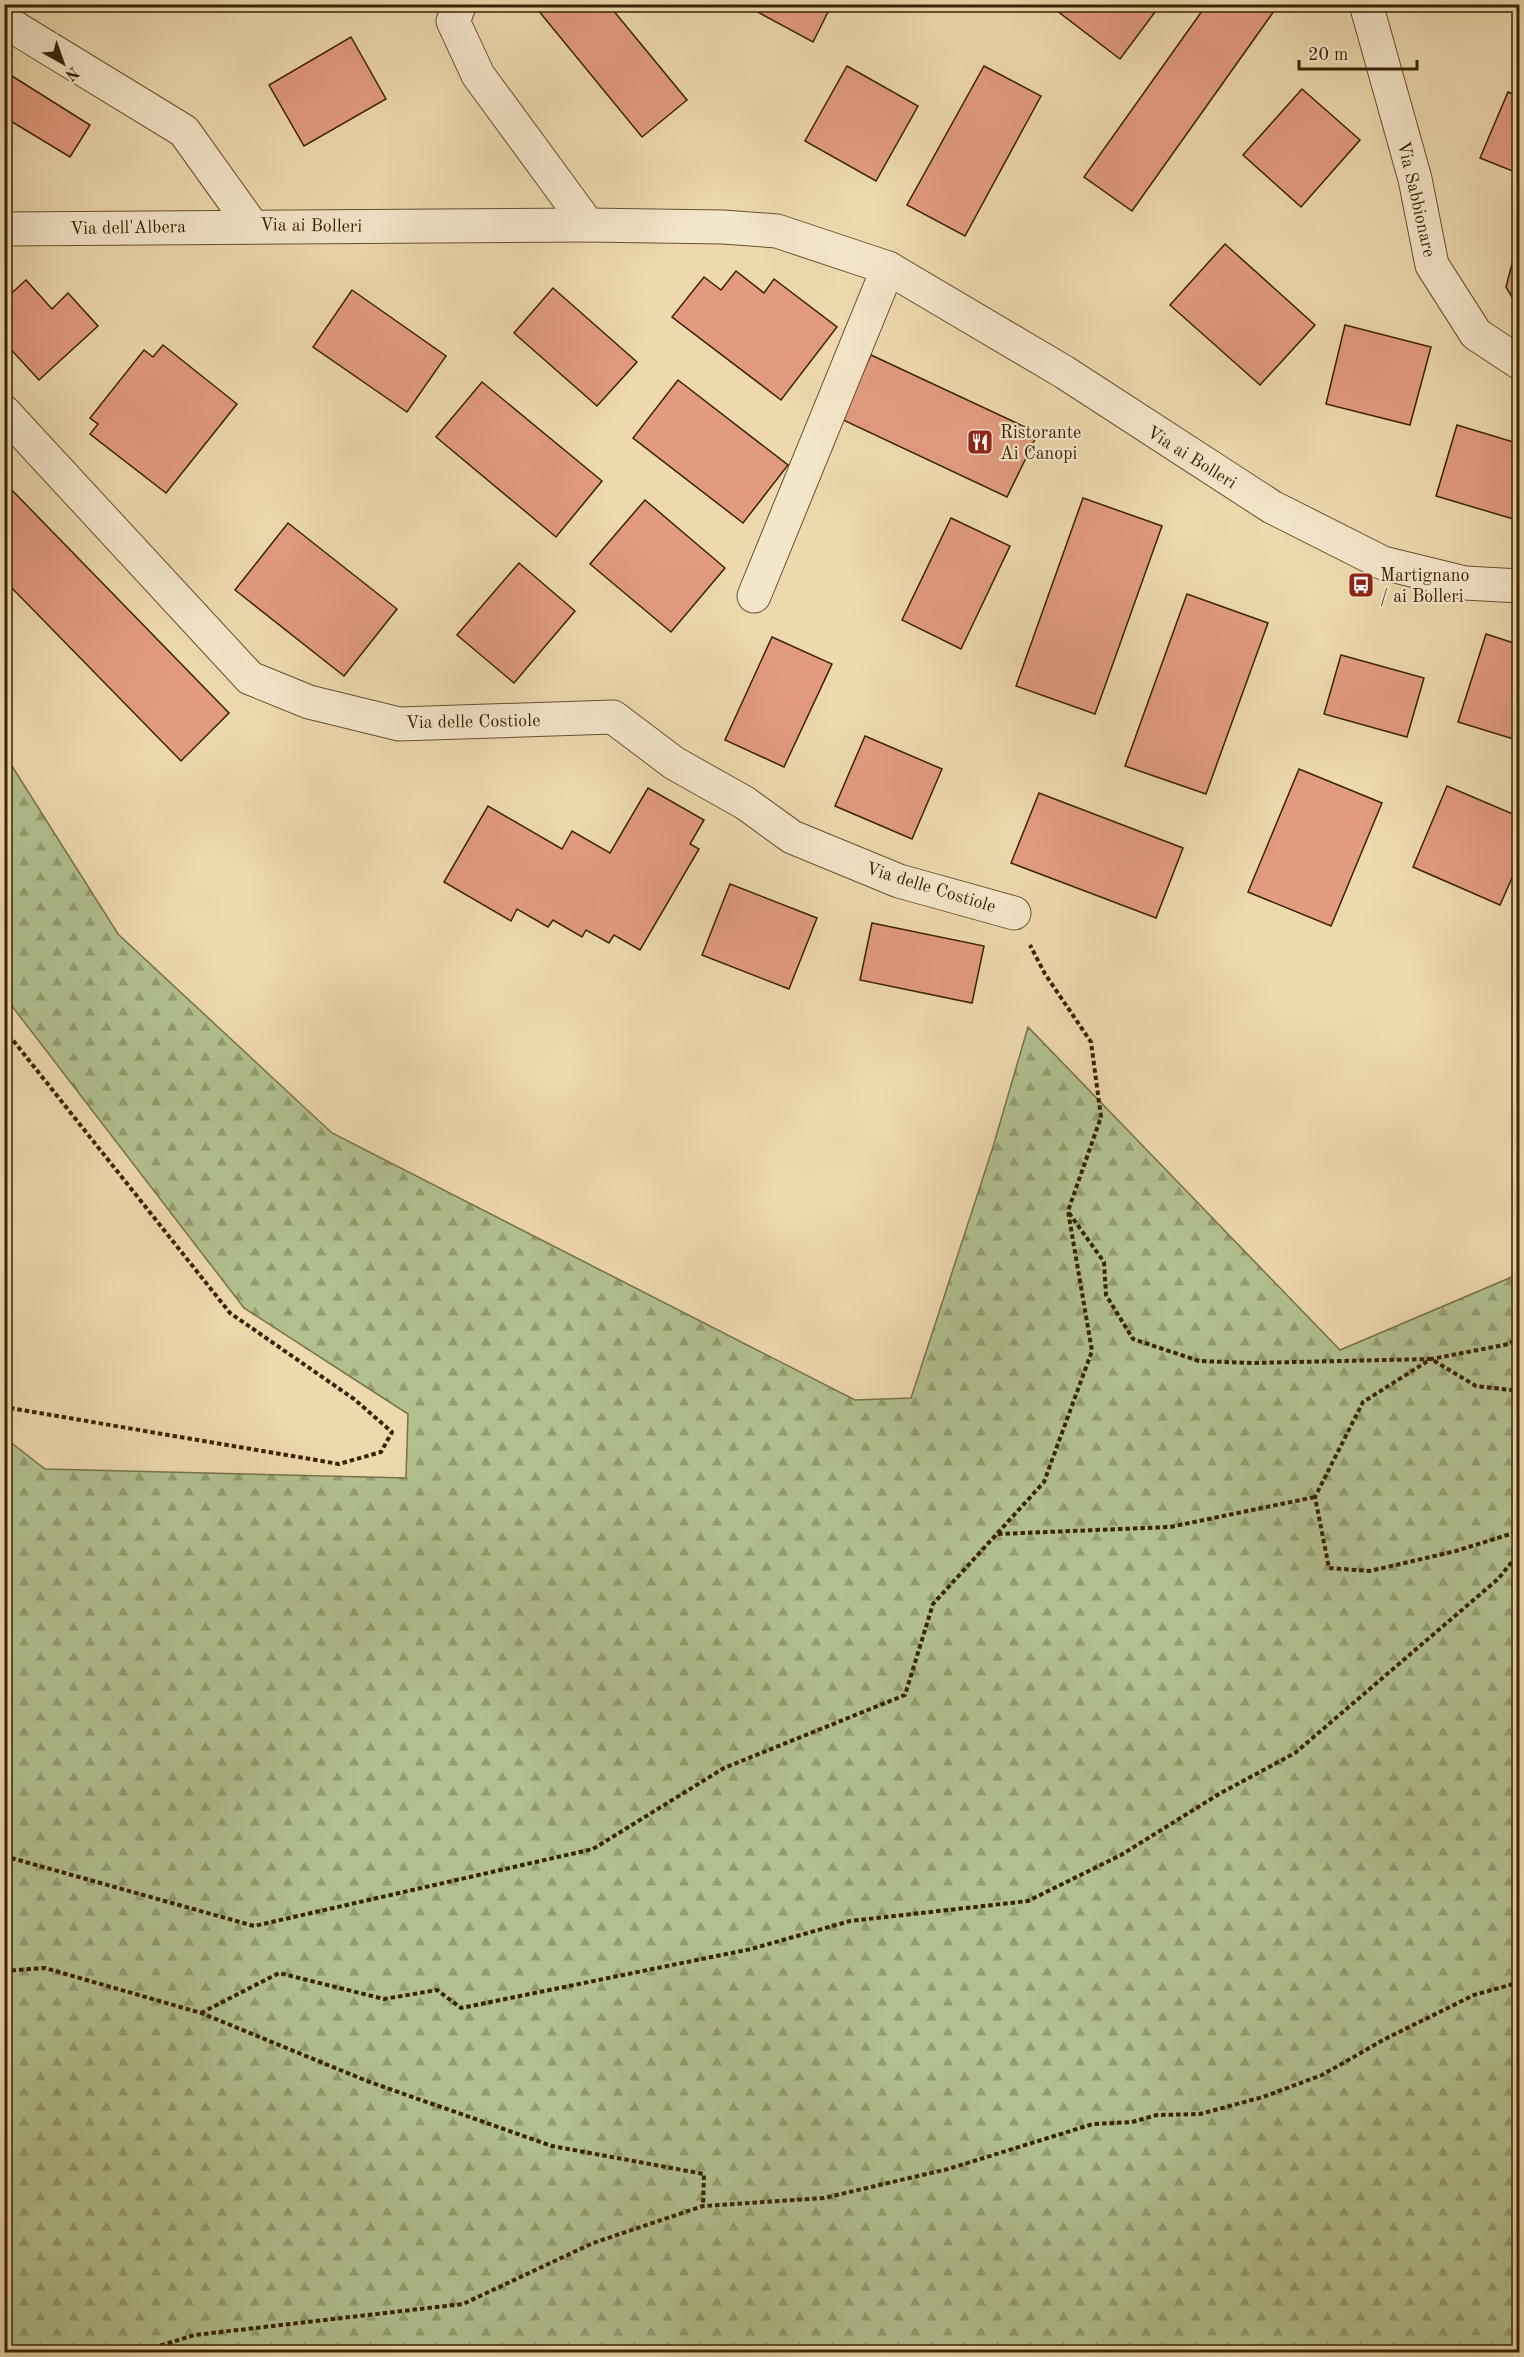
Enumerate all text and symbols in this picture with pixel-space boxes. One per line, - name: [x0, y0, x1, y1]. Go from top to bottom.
- north arrow: [33, 33, 93, 93]
- scale bar: [1299, 33, 1418, 71]
- text: 20 m: [1308, 46, 1348, 64]
- text: N: [61, 63, 81, 84]
- street label: Via Sabbionare: [1394, 139, 1438, 259]
- street label: Via ai Bolleri: [260, 216, 362, 236]
- street label: Via dell'Albera: [70, 218, 186, 238]
- street label: Via ai Bolleri: [1143, 423, 1240, 493]
- place label: Ristorante Ai Canopi: [1000, 424, 1081, 463]
- restaurant icon: Ristorante Ai Canopi: [965, 427, 995, 457]
- place label: Martignano / ai Bolleri: [1380, 567, 1470, 606]
- bus stop icon: Martignano / ai Bolleri: [1346, 570, 1376, 600]
- street label: Via delle Costiole: [406, 712, 540, 732]
- street label: Via delle Costiole: [864, 860, 998, 916]

